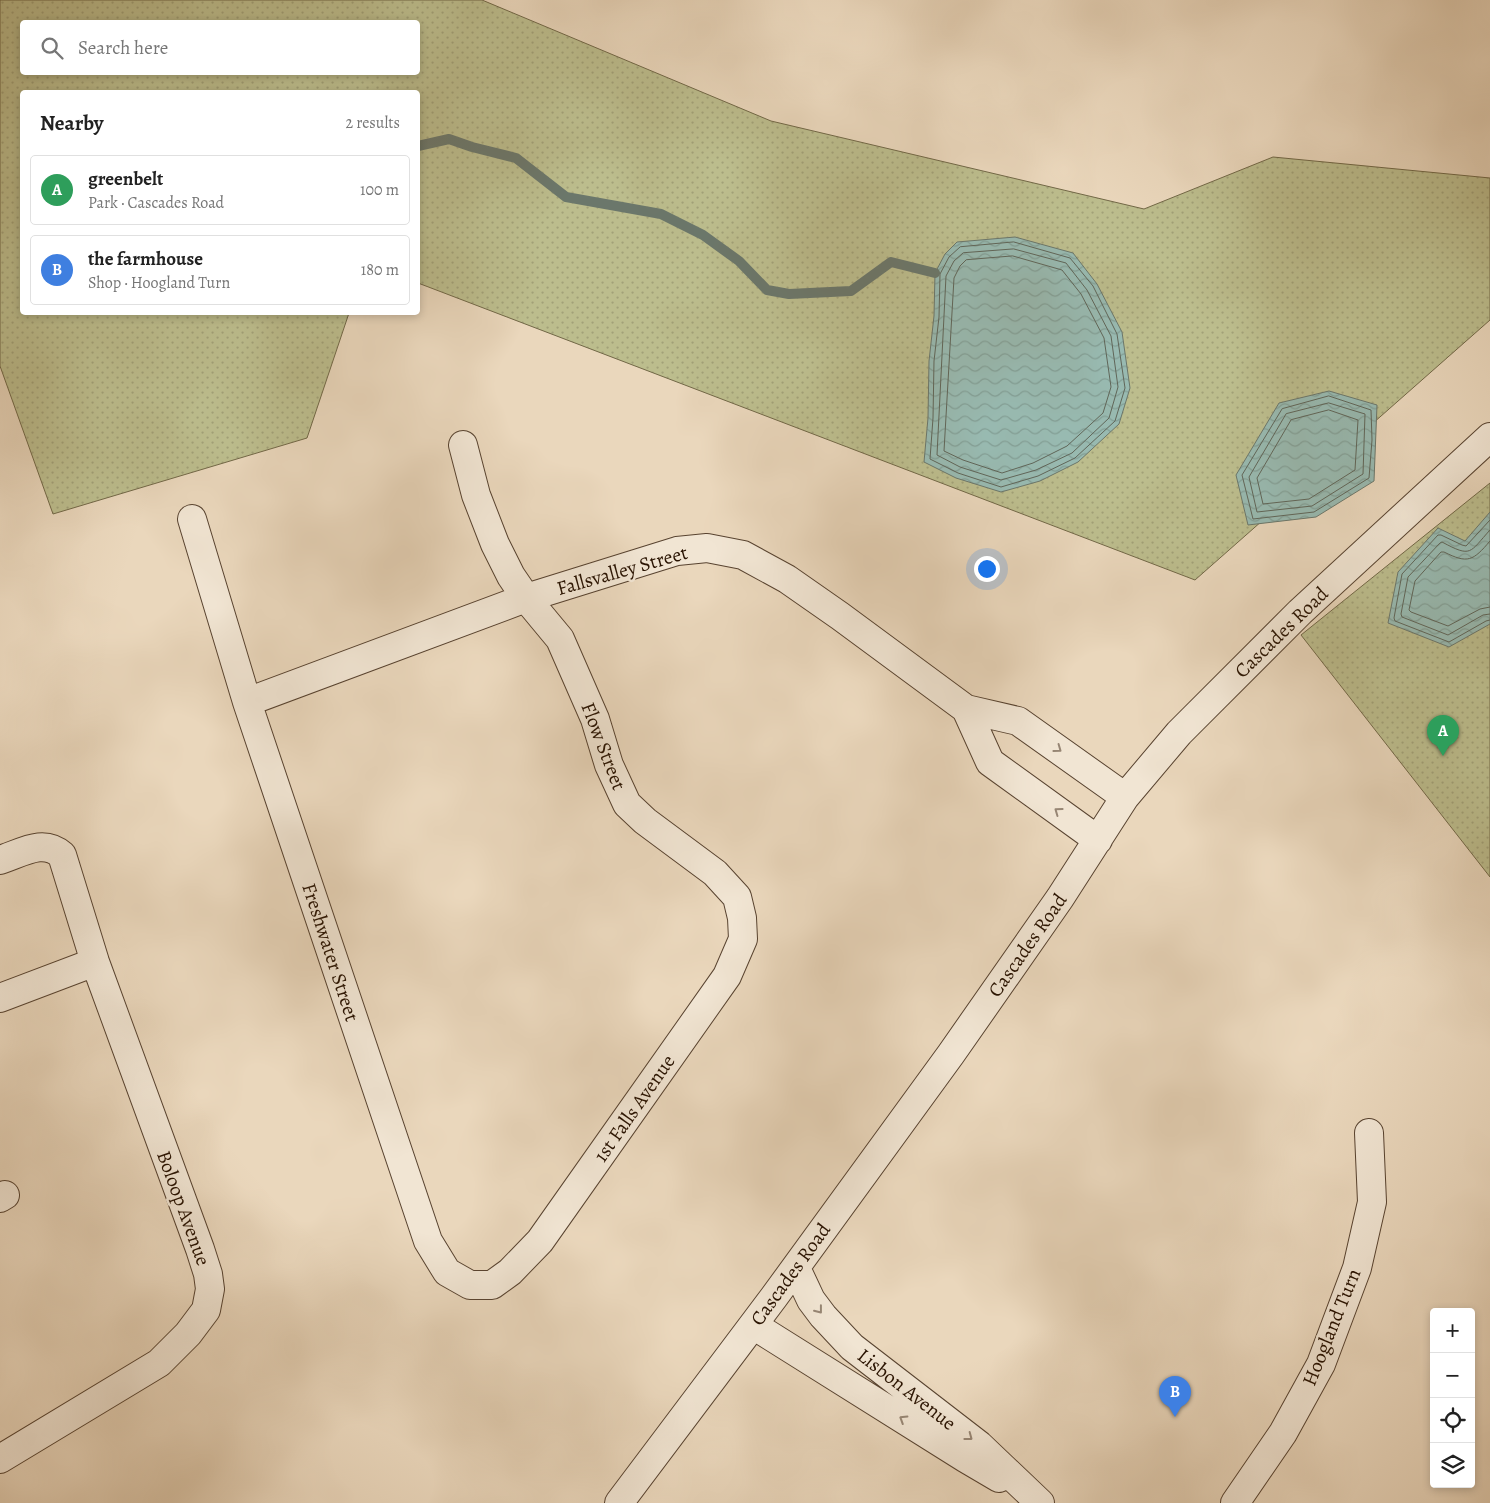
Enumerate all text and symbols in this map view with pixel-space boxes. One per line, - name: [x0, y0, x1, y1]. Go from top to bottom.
- search box: [20, 20, 420, 75]
- icon: search: [38, 34, 66, 62]
- text: Search here: [78, 35, 168, 61]
- text: Nearby: [40, 109, 103, 137]
- text: 2 results: [345, 112, 400, 134]
- text: greenbelt: [88, 166, 163, 192]
- text: A: [52, 179, 62, 201]
- text: 100 m: [360, 179, 399, 201]
- text: Park · Cascades Road: [88, 192, 224, 214]
- text: the farmhouse: [88, 246, 203, 272]
- text: B: [52, 259, 62, 281]
- text: 180 m: [361, 259, 399, 281]
- text: Shop · Hoogland Turn: [88, 272, 230, 294]
- street label: Fallsvalley Street: [553, 539, 691, 602]
- your location: [974, 556, 1000, 582]
- street label: Cascades Road: [1229, 581, 1334, 684]
- street label: Flow Street: [574, 698, 633, 794]
- pin: A: [1427, 715, 1459, 756]
- one-way arrow: [1052, 743, 1061, 752]
- one-way arrow: [1055, 808, 1064, 817]
- street label: Freshwater Street: [295, 879, 366, 1025]
- street label: Cascades Road: [982, 888, 1073, 1003]
- street label: 1st Falls Avenue: [587, 1049, 681, 1167]
- street label: Boloop Avenue: [150, 1147, 217, 1269]
- street label: Cascades Road: [744, 1217, 837, 1331]
- street label: Hoogland Turn: [1296, 1265, 1367, 1390]
- one-way arrow: [813, 1305, 822, 1314]
- map controls: [1430, 1308, 1475, 1488]
- button: +: [1430, 1308, 1475, 1353]
- street label: Lisbon Avenue: [852, 1342, 962, 1437]
- button: −: [1430, 1353, 1475, 1398]
- pin: B: [1159, 1376, 1191, 1417]
- button: locate: [1430, 1398, 1475, 1443]
- one-way arrow: [899, 1416, 908, 1426]
- one-way arrow: [963, 1432, 972, 1440]
- button: layers: [1430, 1443, 1475, 1488]

